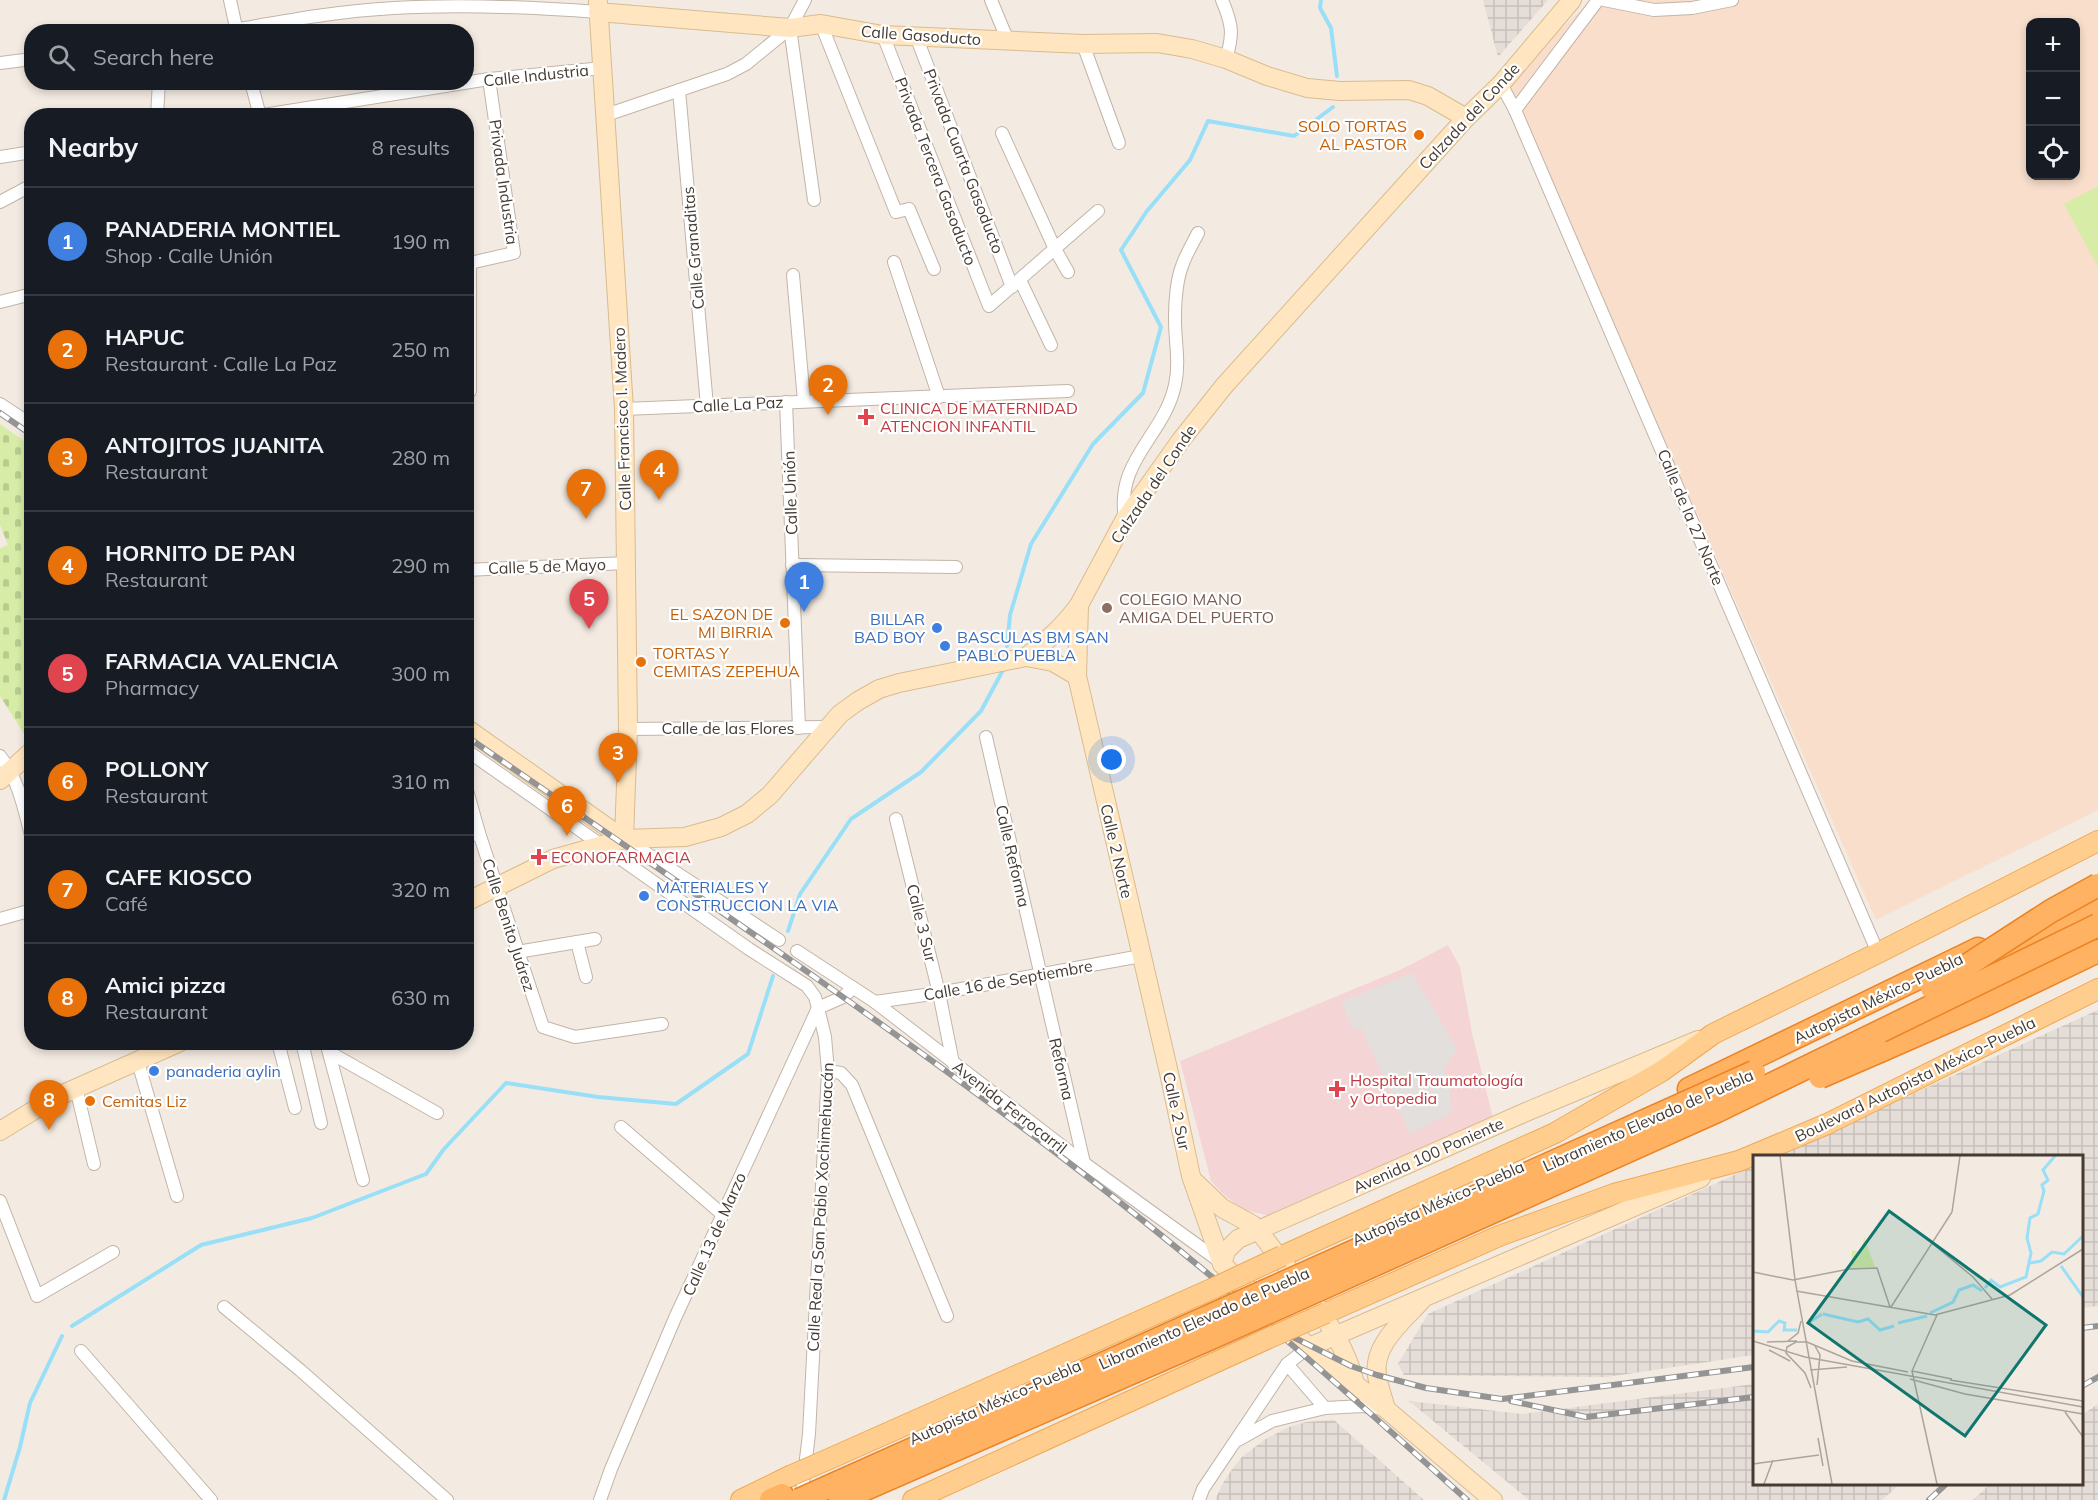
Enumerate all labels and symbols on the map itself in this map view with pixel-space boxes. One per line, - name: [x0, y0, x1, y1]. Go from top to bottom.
- street label: Calle Gasoducto: [860, 21, 982, 49]
- street label: Calzada del Conde: [1414, 58, 1524, 174]
- street label: Calle Industria: [482, 60, 590, 90]
- street label: Privada Cuarta Gasoducto: [920, 66, 1008, 256]
- street label: Privada Tercera Gasoducto: [891, 74, 981, 268]
- place label: SOLO TORTAS AL PASTOR: [1298, 116, 1407, 154]
- street label: Privada Industria: [485, 118, 523, 246]
- marker: SOLO TORTAS AL PASTOR: [1412, 128, 1426, 142]
- street label: Calle Granaditas: [678, 186, 708, 310]
- street label: Calle Francisco I. Madero: [609, 327, 635, 511]
- pin: 2: [808, 366, 848, 415]
- street label: Calle La Paz: [692, 392, 784, 416]
- place label: CLINICA DE MATERNIDAD ATENCION INFANTIL: [880, 398, 1078, 436]
- marker: CLINICA DE MATERNIDAD ATENCION INFANTIL: [857, 408, 875, 426]
- street label: Calzada del Conde: [1106, 421, 1200, 547]
- street label: Calle de la 27 Norte: [1653, 446, 1729, 588]
- pin: 4: [640, 450, 678, 500]
- street label: Calle Unión: [779, 451, 801, 535]
- pin: 7: [566, 470, 606, 519]
- street label: Calle 5 de Mayo: [488, 554, 606, 578]
- pin: 1: [784, 562, 824, 612]
- pin: 5: [570, 580, 608, 629]
- place label: COLEGIO MANO AMIGA DEL PUERTO: [1119, 589, 1274, 627]
- marker: COLEGIO MANO AMIGA DEL PUERTO: [1100, 601, 1114, 615]
- place label: EL SAZON DE MI BIRRIA: [670, 604, 773, 642]
- place label: BILLAR BAD BOY: [854, 609, 925, 647]
- marker: EL SAZON DE MI BIRRIA: [778, 616, 792, 630]
- marker: BILLAR BAD BOY: [930, 621, 944, 635]
- place label: BASCULAS BM SAN PABLO PUEBLA: [957, 627, 1109, 665]
- marker: BASCULAS BM SAN PABLO PUEBLA: [938, 639, 952, 653]
- place label: TORTAS Y CEMITAS ZEPEHUA: [653, 643, 800, 681]
- marker: TORTAS Y CEMITAS ZEPEHUA: [634, 655, 648, 669]
- street label: Calle de las Flores: [661, 718, 795, 738]
- pin: 3: [598, 734, 638, 783]
- your location: [1097, 745, 1126, 774]
- pin: 6: [548, 786, 586, 836]
- street label: Calle 2 Norte: [1096, 802, 1138, 900]
- street label: Calle Reforma: [992, 803, 1034, 909]
- place label: ECONOFARMACIA: [551, 847, 691, 867]
- marker: ECONOFARMACIA: [532, 850, 546, 864]
- street label: Calle Benito Juárez: [478, 856, 540, 994]
- place label: MATERIALES Y CONSTRUCCION LA VIA: [656, 877, 839, 915]
- street label: Calle 3 Sur: [903, 882, 941, 964]
- marker: MATERIALES Y CONSTRUCCION LA VIA: [637, 889, 651, 903]
- street label: Autopista México-Puebla: [1790, 948, 1966, 1048]
- street label: Calle 16 de Septiembre: [922, 955, 1094, 1005]
- street label: Boulevard Autopista México-Puebla: [1791, 1012, 2039, 1146]
- street label: Reforma: [1045, 1036, 1079, 1102]
- street label: Avenida Ferrocarril: [949, 1056, 1071, 1158]
- place label: panaderia aylin: [166, 1061, 281, 1081]
- street label: Calle Real a San Pablo Xochimehuacán: [802, 1062, 838, 1352]
- marker: panaderia aylin: [147, 1064, 161, 1078]
- street label: Libramiento Elevado de Puebla: [1539, 1064, 1757, 1176]
- street label: Calle 2 Sur: [1159, 1070, 1195, 1152]
- place label: Hospital Traumatología y Ortopedia: [1350, 1070, 1523, 1108]
- pin: 8: [29, 1080, 68, 1130]
- marker: Hospital Traumatología y Ortopedia: [1328, 1080, 1346, 1098]
- place label: Cemitas Liz: [102, 1091, 187, 1111]
- marker: Cemitas Liz: [83, 1094, 97, 1108]
- street label: Avenida 100 Poniente: [1350, 1113, 1506, 1197]
- inset map: [1753, 1155, 2083, 1485]
- street label: Autopista México-Puebla: [1349, 1156, 1527, 1250]
- street label: Calle 13 de Marzo: [678, 1169, 750, 1299]
- street label: Libramiento Elevado de Puebla: [1095, 1262, 1313, 1374]
- street label: Autopista México-Puebla: [906, 1355, 1084, 1449]

